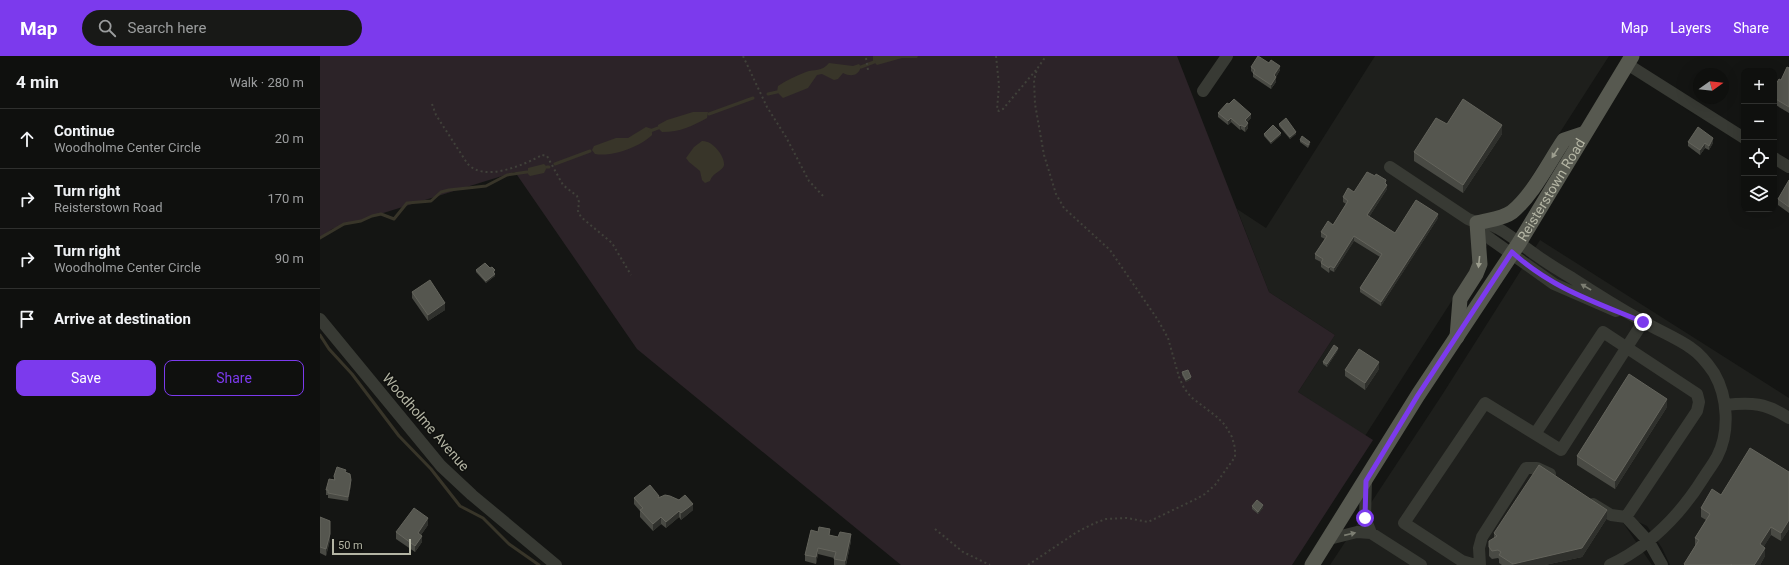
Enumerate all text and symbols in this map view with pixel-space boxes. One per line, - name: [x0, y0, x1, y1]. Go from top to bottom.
- search box: [82, 10, 362, 46]
- text: Map: [20, 17, 58, 40]
- icon: search: [96, 17, 118, 39]
- text: Search here: [128, 19, 206, 37]
- text: Map: [1621, 20, 1648, 36]
- text: Layers: [1670, 20, 1711, 36]
- text: Share: [1733, 20, 1769, 36]
- north arrow: [1693, 68, 1729, 104]
- map controls: [1741, 68, 1777, 212]
- button: +: [1741, 68, 1777, 104]
- text: 4 min: [16, 72, 59, 92]
- text: Walk · 280 m: [229, 75, 304, 90]
- button: −: [1741, 104, 1777, 140]
- text: Continue: [54, 122, 115, 140]
- icon: ahead: [16, 128, 38, 150]
- text: 20 m: [275, 131, 304, 146]
- street label: Reisterstown Road: [1514, 136, 1588, 244]
- text: Woodholme Center Circle: [54, 140, 201, 155]
- button: locate: [1741, 140, 1777, 176]
- one-way arrow: [1551, 148, 1559, 158]
- button: layers: [1741, 176, 1777, 212]
- text: Turn right: [54, 182, 120, 200]
- icon: right: [16, 188, 38, 210]
- text: 170 m: [267, 191, 304, 206]
- text: Reisterstown Road: [54, 200, 163, 215]
- text: Turn right: [54, 242, 120, 260]
- icon: right: [16, 248, 38, 270]
- text: 90 m: [275, 251, 304, 266]
- one-way arrow: [1475, 255, 1482, 268]
- text: Woodholme Center Circle: [54, 260, 201, 275]
- one-way arrow: [1580, 283, 1592, 290]
- icon: arrive: [16, 308, 38, 330]
- text: Arrive at destination: [54, 310, 191, 328]
- route end: [1634, 313, 1652, 331]
- button: Save: [16, 360, 156, 396]
- button: Share: [164, 360, 304, 396]
- street label: Woodholme Avenue: [379, 370, 473, 474]
- route start: [1356, 509, 1374, 527]
- one-way arrow: [1344, 531, 1356, 537]
- scale bar: [332, 537, 411, 556]
- text: 50 m: [338, 539, 363, 552]

